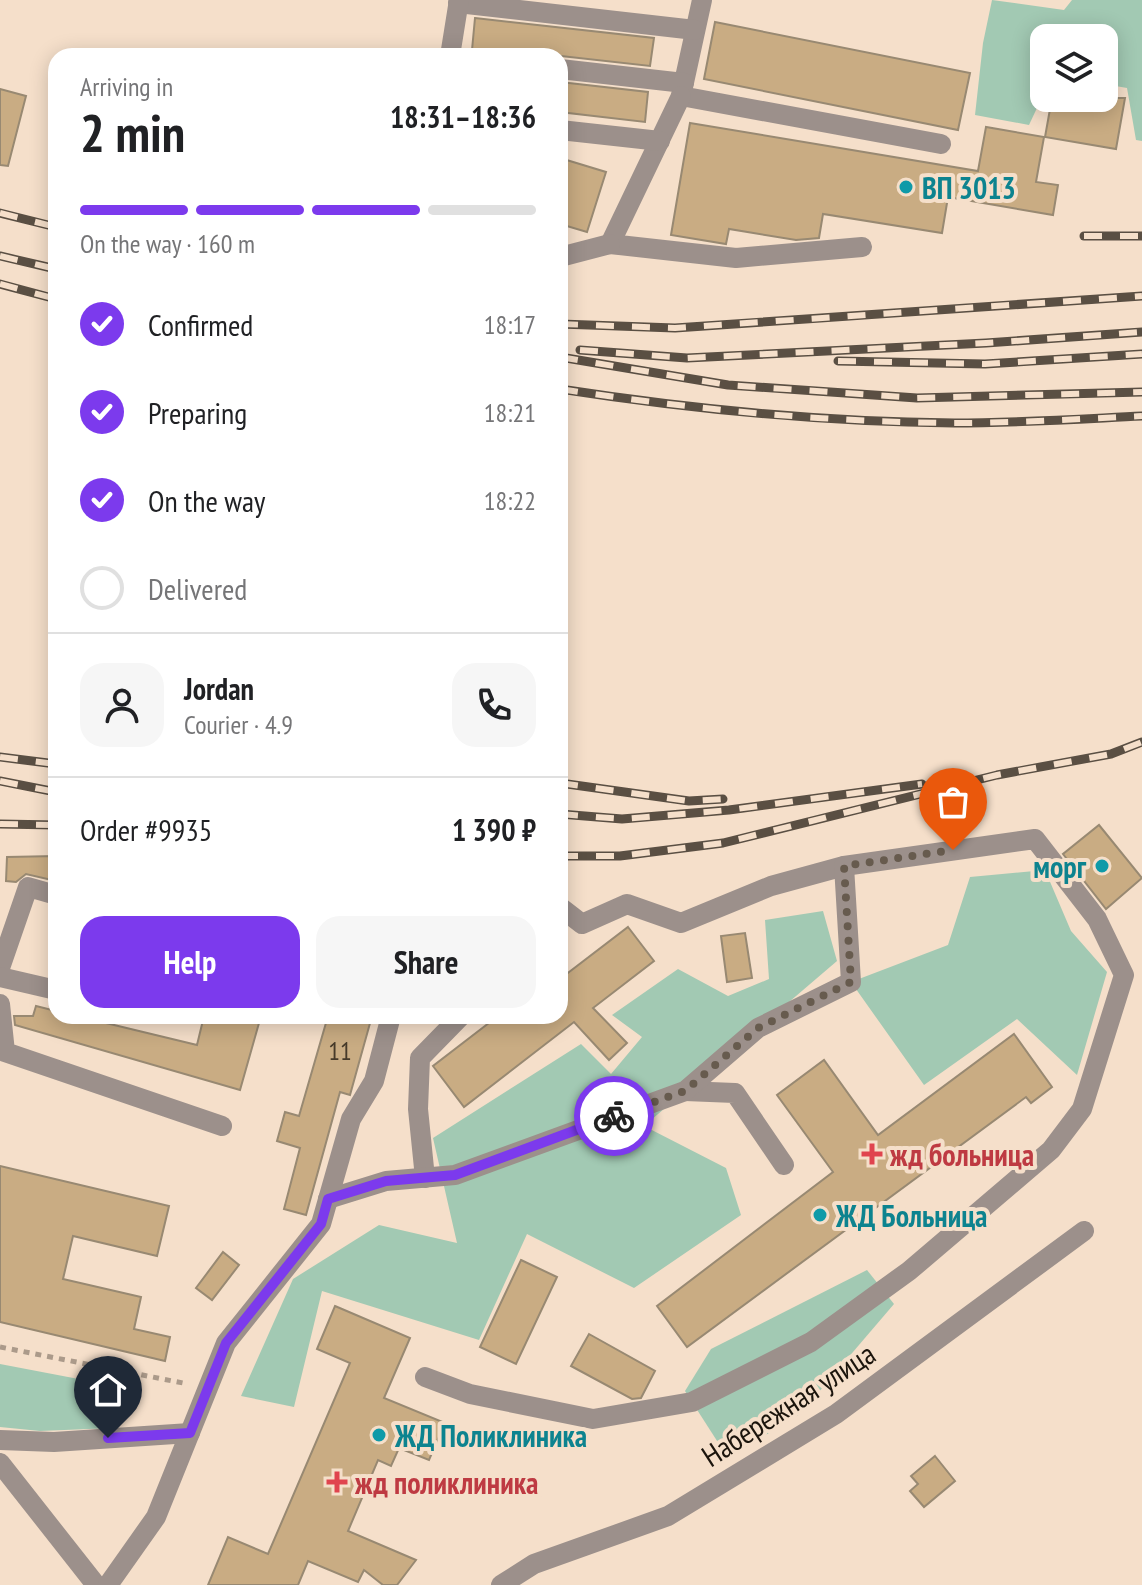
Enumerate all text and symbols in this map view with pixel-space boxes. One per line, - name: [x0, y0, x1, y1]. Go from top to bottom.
- map controls: [1030, 24, 1118, 112]
- button: layers: [1030, 24, 1118, 112]
- text: Arriving in: [80, 70, 173, 103]
- text: 18:31–18:36: [390, 97, 536, 136]
- text: 2 min: [80, 99, 185, 166]
- place label: ВП 3013: [922, 168, 1016, 207]
- marker: ВП 3013: [897, 178, 915, 196]
- text: On the way · 160 m: [80, 227, 255, 260]
- icon: check: [80, 302, 124, 346]
- text: Confirmed: [148, 305, 253, 344]
- text: 18:17: [484, 308, 536, 341]
- icon: check: [80, 390, 124, 434]
- text: Preparing: [148, 393, 247, 432]
- text: 18:21: [484, 396, 536, 429]
- icon: check: [80, 478, 124, 522]
- text: On the way: [148, 481, 265, 520]
- text: 18:22: [484, 484, 536, 517]
- text: Delivered: [148, 569, 247, 608]
- button: person: [80, 663, 164, 747]
- button: phone: [452, 663, 536, 747]
- text: Jordan: [184, 669, 254, 708]
- text: Courier · 4.9: [184, 708, 293, 741]
- pin: [919, 768, 987, 850]
- icon: bag: [931, 780, 975, 824]
- text: Order #9935: [80, 810, 212, 849]
- text: 1 390 ₽: [452, 810, 536, 849]
- place label: морг: [1033, 847, 1087, 886]
- marker: морг: [1093, 857, 1111, 875]
- button: Help: [80, 916, 300, 1008]
- button: Share: [316, 916, 536, 1008]
- house number: 11: [328, 1034, 352, 1067]
- courier: [574, 1076, 654, 1156]
- icon: bike: [592, 1094, 636, 1138]
- place label: жд больница: [889, 1135, 1034, 1174]
- marker: жд больница: [861, 1143, 883, 1165]
- place label: ЖД Больница: [835, 1196, 987, 1235]
- marker: ЖД Больница: [811, 1206, 829, 1224]
- street label: Набережная улица: [694, 1333, 882, 1475]
- pin: [74, 1356, 142, 1438]
- icon: home: [86, 1368, 130, 1412]
- place label: ЖД Поликлиника: [394, 1416, 587, 1455]
- marker: ЖД Поликлиника: [370, 1426, 388, 1444]
- place label: жд поликлиника: [354, 1463, 538, 1502]
- marker: жд поликлиника: [326, 1471, 348, 1493]

